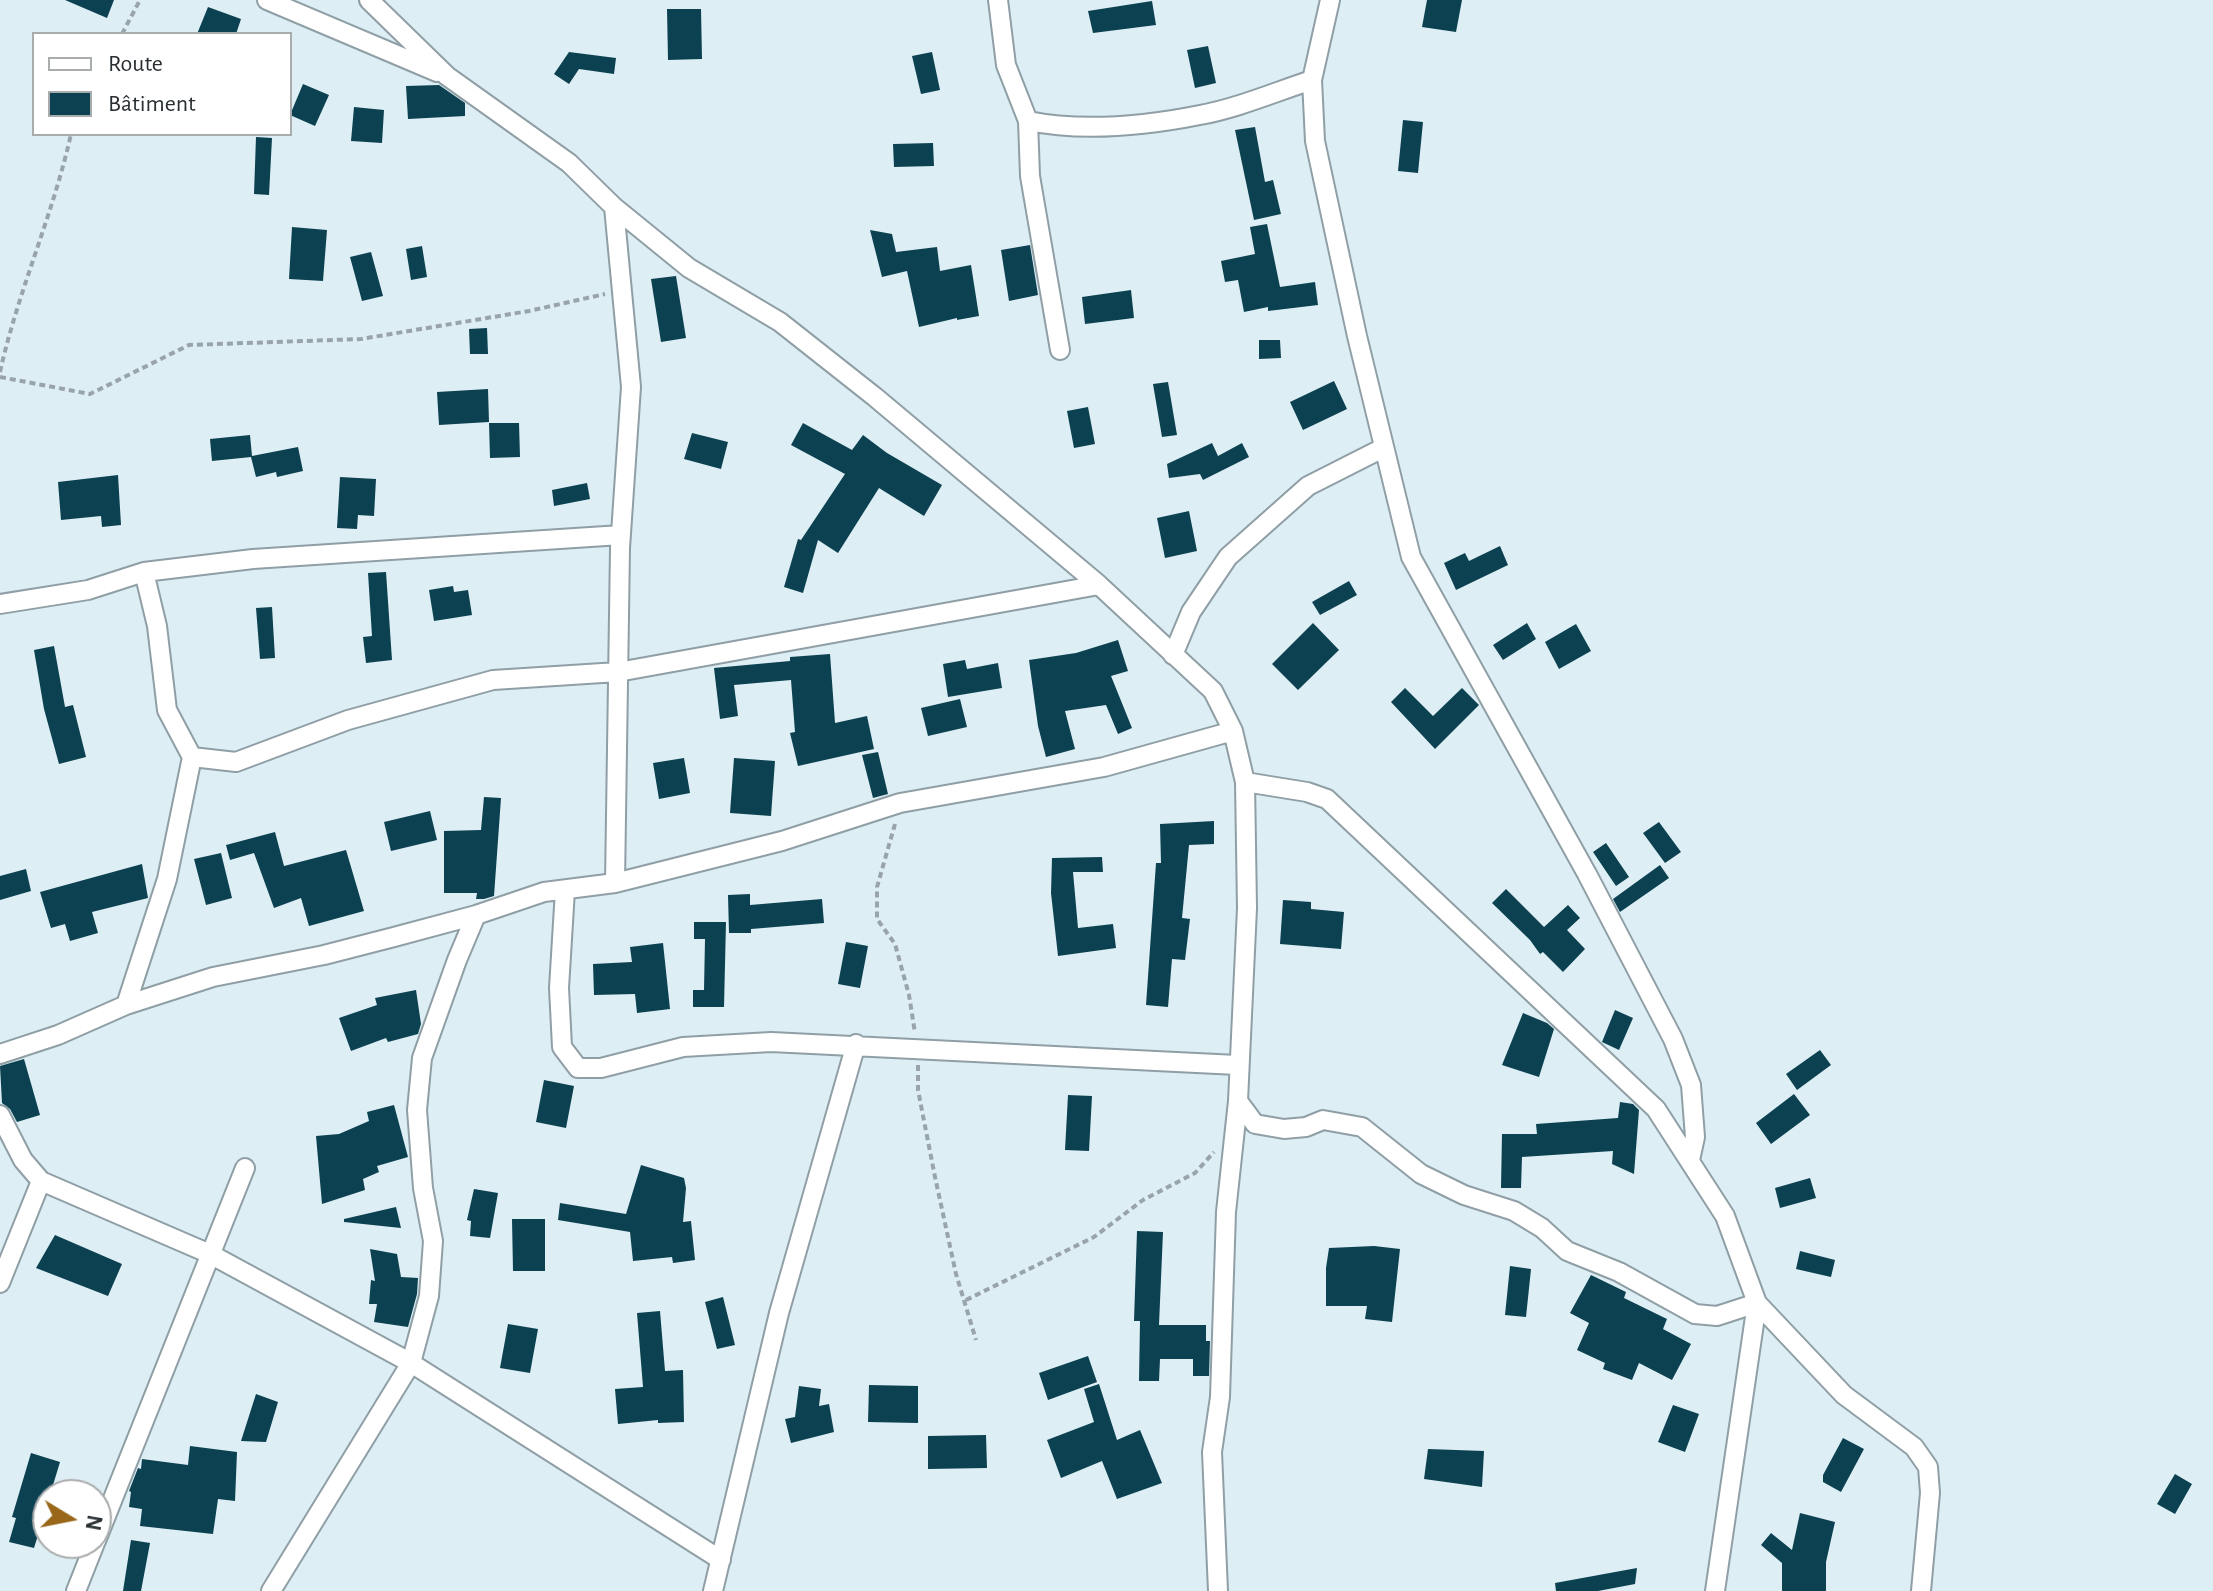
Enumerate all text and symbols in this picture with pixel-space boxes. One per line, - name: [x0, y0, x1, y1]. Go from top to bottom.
- legend: [32, 32, 292, 136]
- text: Route: [108, 52, 163, 76]
- text: Bâtiment: [108, 92, 196, 116]
- north arrow: [32, 1479, 112, 1559]
- text: N: [82, 1513, 106, 1532]

